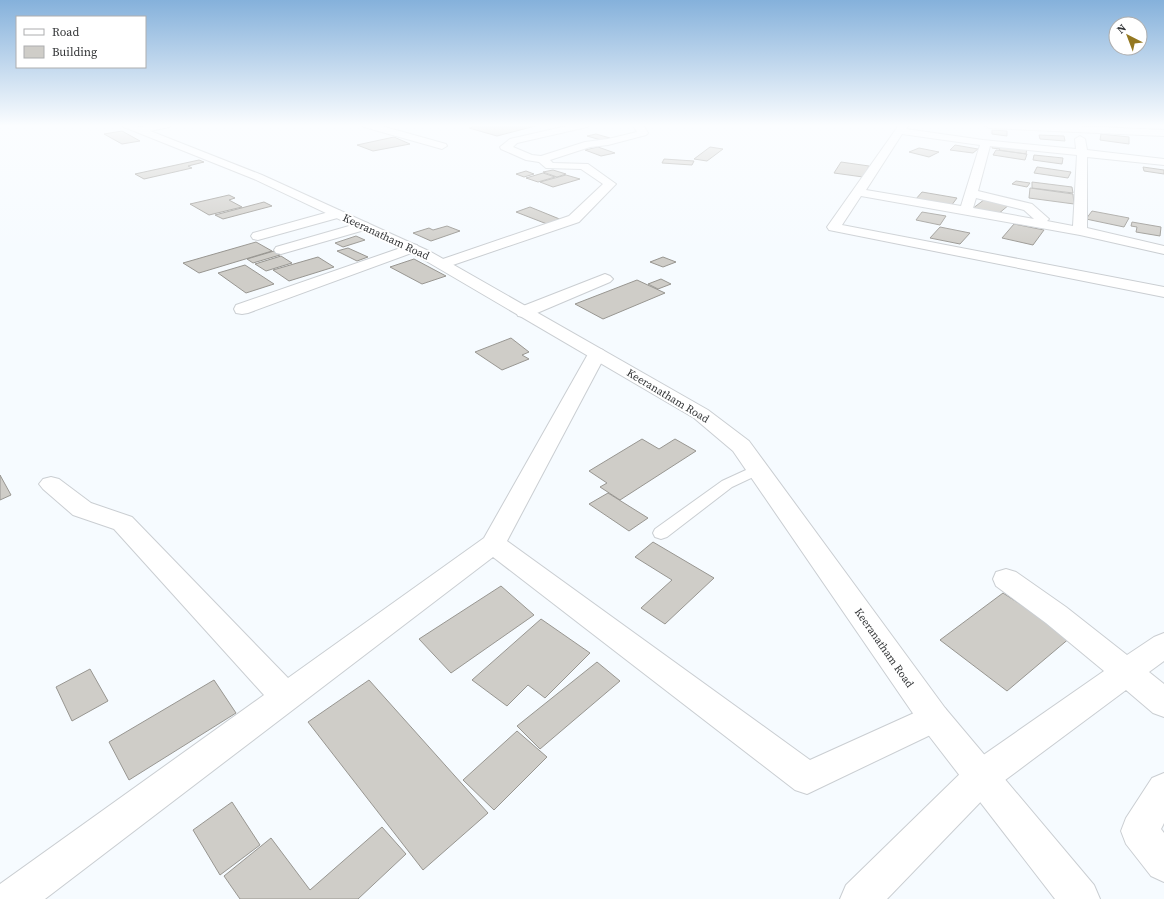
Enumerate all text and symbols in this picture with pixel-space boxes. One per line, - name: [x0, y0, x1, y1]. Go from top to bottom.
- legend: [16, 16, 146, 68]
- north arrow: [1108, 16, 1148, 56]
- text: N: [1114, 21, 1130, 37]
- text: Road: [52, 24, 79, 40]
- text: Building: [52, 44, 97, 60]
- street label: Keeranatham Road: [340, 210, 432, 264]
- street label: Keeranatham Road: [624, 365, 713, 427]
- street label: Keeranatham Road: [851, 605, 917, 691]

